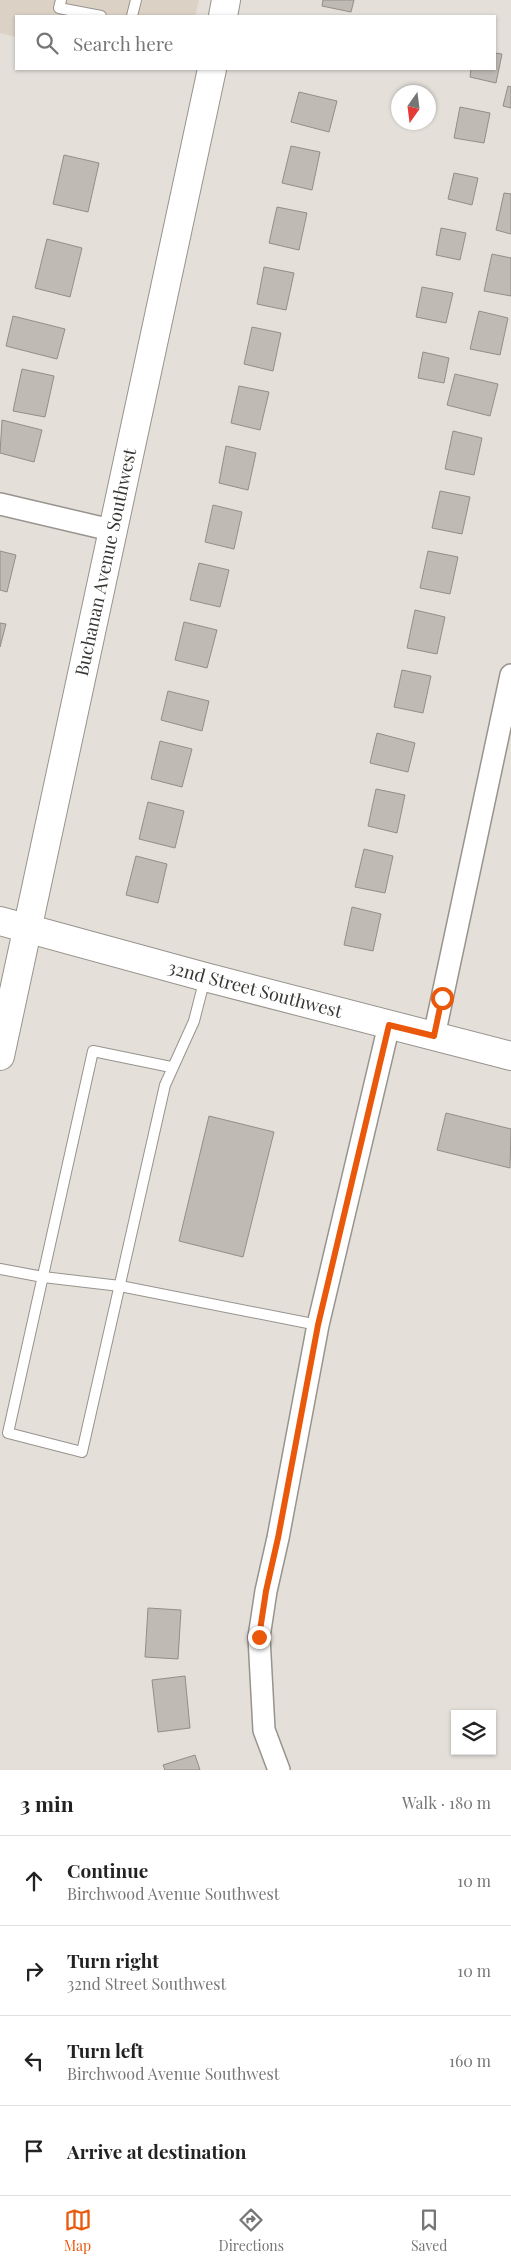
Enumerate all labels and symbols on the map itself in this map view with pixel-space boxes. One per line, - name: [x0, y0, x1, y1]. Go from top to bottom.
- north arrow: [391, 85, 436, 130]
- street label: Buchanan Avenue Southwest: [69, 445, 141, 678]
- street label: 32nd Street Southwest: [165, 954, 345, 1023]
- route start: [431, 987, 454, 1010]
- route end: [248, 1626, 271, 1649]

